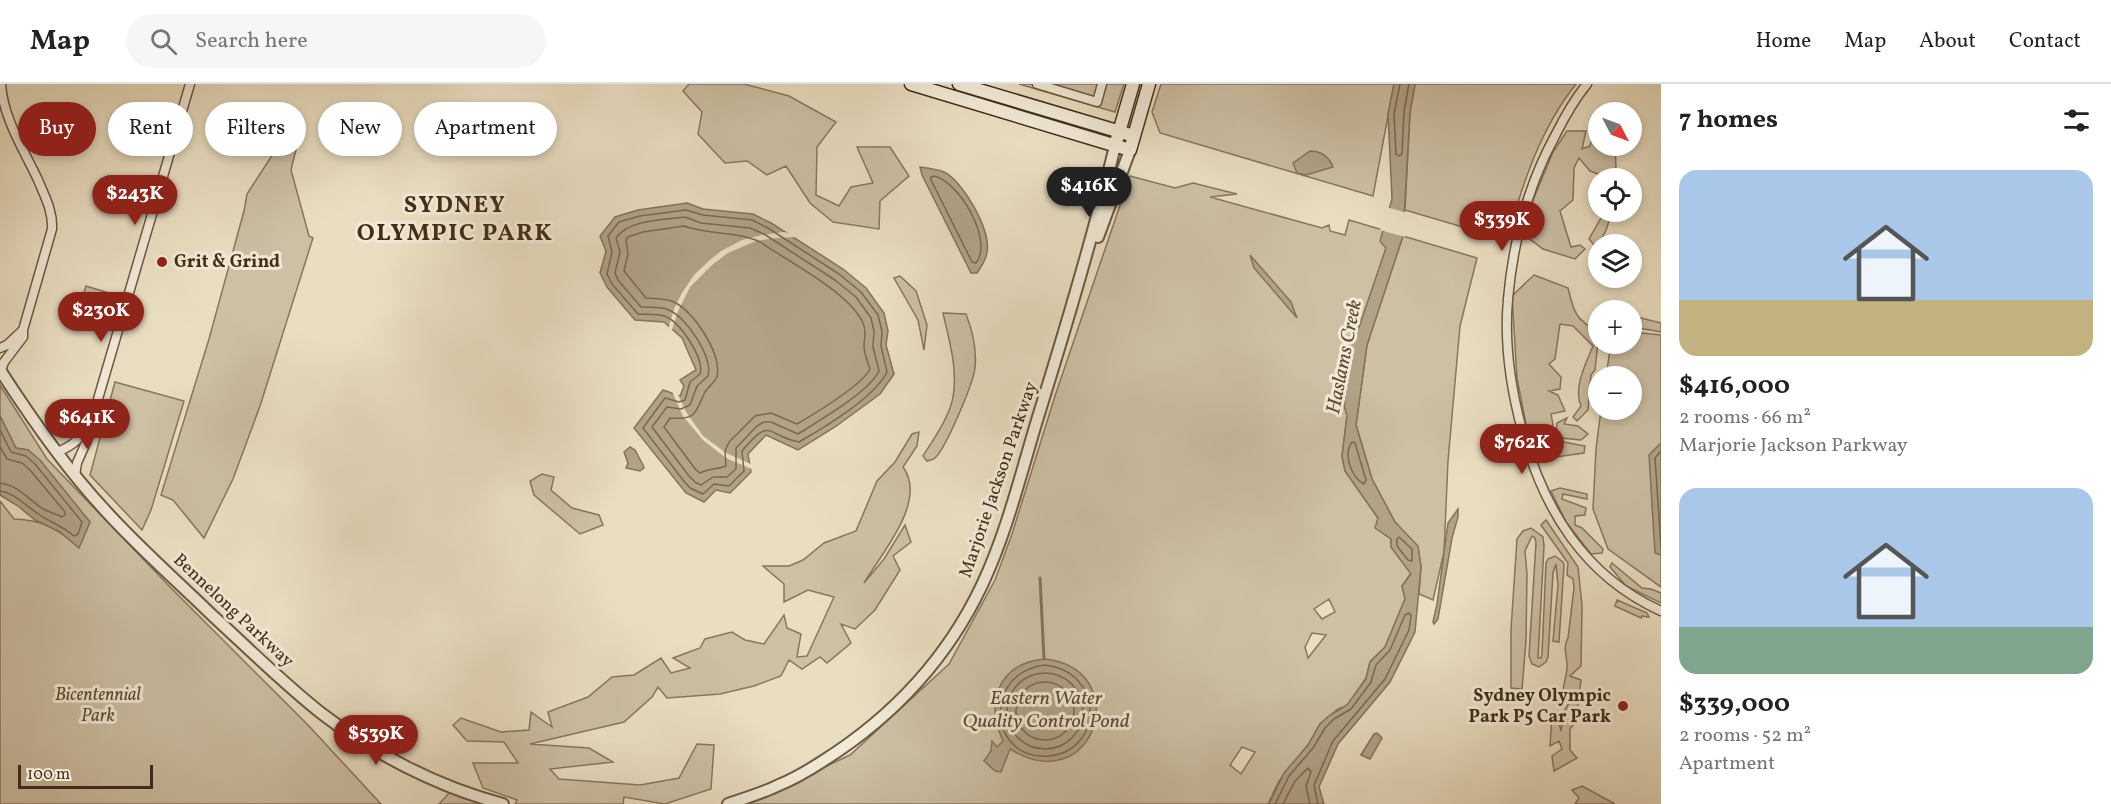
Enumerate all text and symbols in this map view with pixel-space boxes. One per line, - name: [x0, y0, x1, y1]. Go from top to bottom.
- search box: [126, 14, 546, 68]
- text: Map: [30, 22, 90, 61]
- icon: search: [147, 25, 180, 58]
- text: Search here: [195, 26, 308, 57]
- text: Home: [1756, 27, 1811, 56]
- text: Map: [1844, 27, 1886, 56]
- text: About: [1919, 27, 1976, 56]
- text: Contact: [2009, 27, 2081, 56]
- chip: Buy: [18, 102, 96, 156]
- chip: Rent: [108, 102, 193, 156]
- chip: Filters: [205, 102, 306, 156]
- chip: New: [318, 102, 402, 156]
- chip: Apartment: [414, 102, 557, 156]
- north arrow: [1588, 102, 1642, 156]
- map controls: [1588, 102, 1642, 420]
- text: 7 homes: [1679, 102, 1778, 138]
- icon: filters: [2060, 104, 2093, 137]
- pin: $416K: [1047, 167, 1131, 218]
- button: locate: [1588, 168, 1642, 222]
- text: $416K: [1061, 172, 1117, 200]
- pin: $243K: [93, 175, 177, 226]
- text: $243K: [106, 180, 164, 208]
- district label: SYDNEY OLYMPIC PARK: [357, 189, 553, 251]
- pin: $339K: [1460, 201, 1544, 252]
- text: $339K: [1474, 206, 1530, 234]
- icon: home: [1832, 209, 1940, 317]
- button: layers: [1588, 234, 1642, 288]
- place label: Grit & Grind: [174, 250, 280, 275]
- marker: Grit & Grind: [155, 255, 169, 269]
- pin: $230K: [59, 292, 143, 343]
- text: $230K: [72, 297, 130, 325]
- water label: Haslams Creek: [1320, 297, 1370, 417]
- button: +: [1588, 300, 1642, 354]
- button: −: [1588, 366, 1642, 420]
- text: $416,000: [1679, 368, 1790, 404]
- street label: Marjorie Jackson Parkway: [954, 378, 1044, 581]
- pin: $641K: [45, 399, 129, 450]
- text: $641K: [59, 404, 115, 432]
- text: 2 rooms · 66 m²: [1679, 404, 1811, 432]
- pin: $762K: [1480, 424, 1564, 475]
- text: $762K: [1494, 429, 1550, 457]
- text: Marjorie Jackson Parkway: [1679, 432, 1908, 460]
- icon: home: [1832, 527, 1940, 635]
- street label: Bennelong Parkway: [167, 548, 299, 674]
- park label: Bicentennial Park: [55, 683, 142, 729]
- place label: Sydney Olympic Park P5 Car Park: [1469, 684, 1611, 730]
- water label: Eastern Water Quality Control Pond: [962, 685, 1130, 736]
- text: $339,000: [1679, 686, 1790, 722]
- marker: Sydney Olympic Park P5 Car Park: [1616, 699, 1630, 713]
- pin: $539K: [334, 715, 418, 766]
- text: $539K: [348, 720, 404, 748]
- text: 2 rooms · 52 m²: [1679, 722, 1811, 750]
- text: Apartment: [1679, 750, 1775, 778]
- scale bar: [18, 762, 153, 790]
- text: 100 m: [27, 764, 70, 786]

